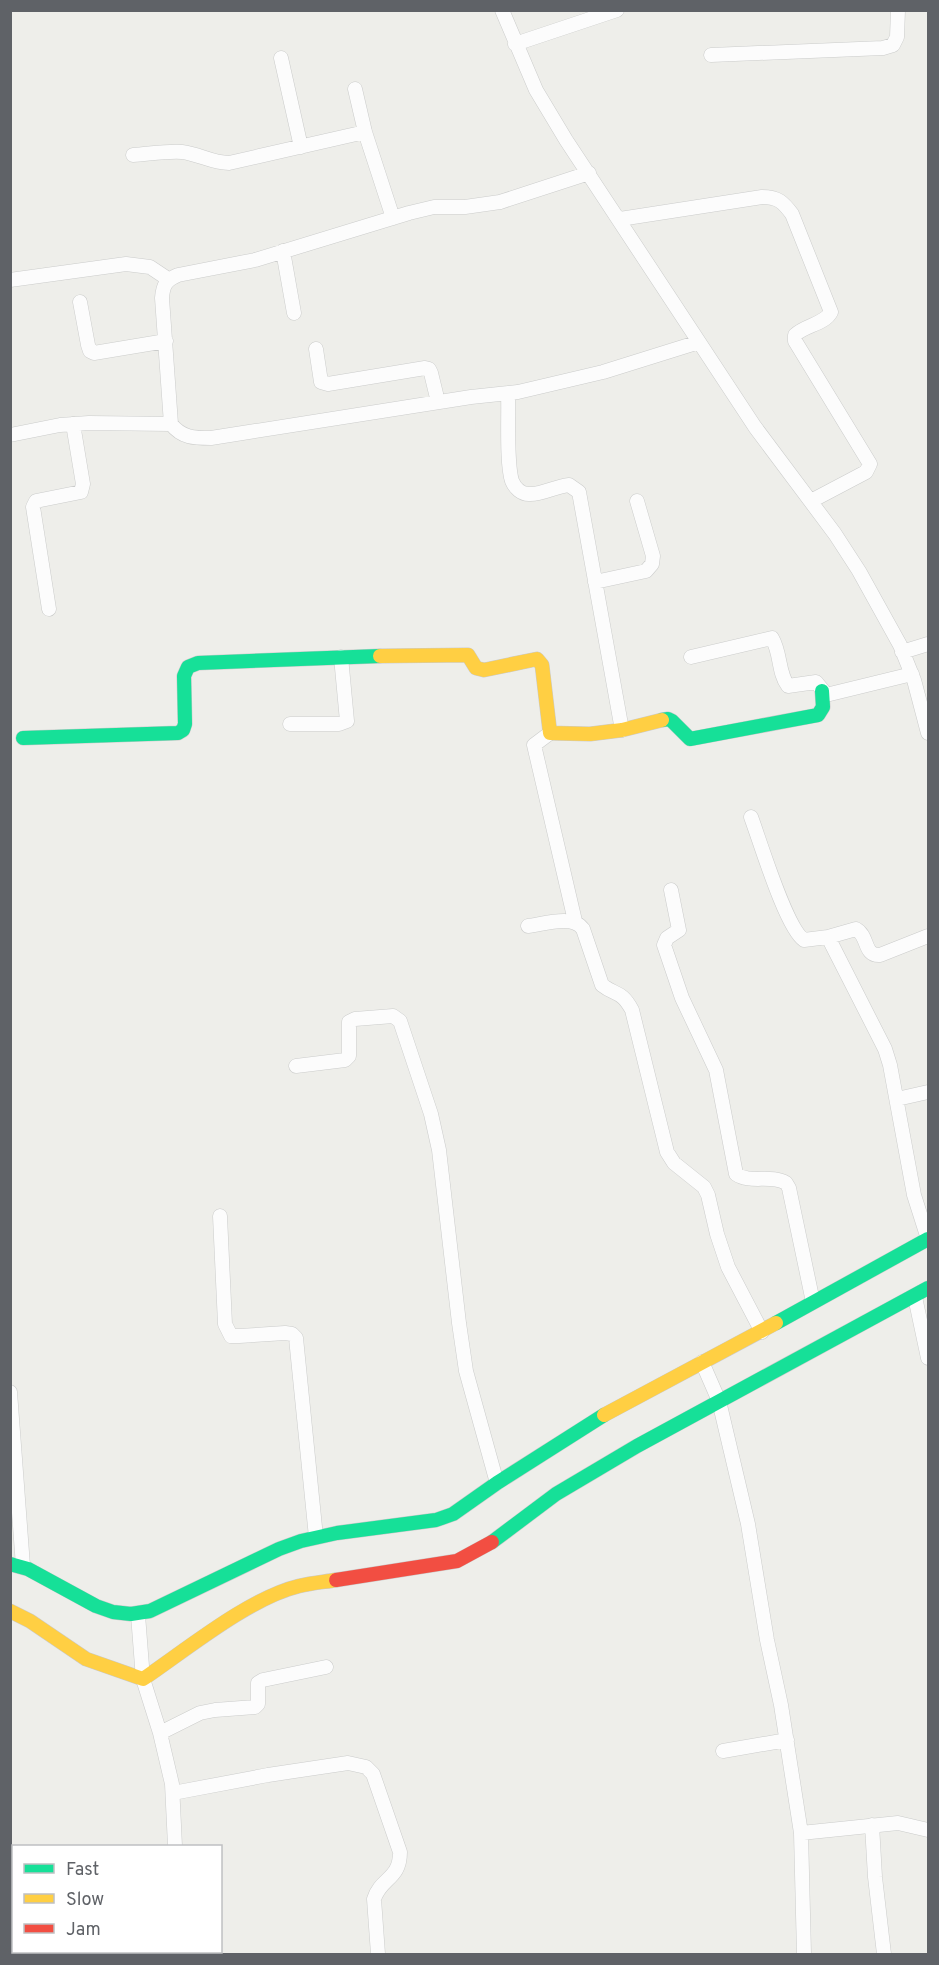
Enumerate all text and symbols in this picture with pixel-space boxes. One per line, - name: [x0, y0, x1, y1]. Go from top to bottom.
- legend: [12, 1845, 222, 1953]
- text: Fast: [66, 1859, 99, 1882]
- text: Slow: [66, 1889, 104, 1912]
- text: Jam: [66, 1919, 101, 1942]

